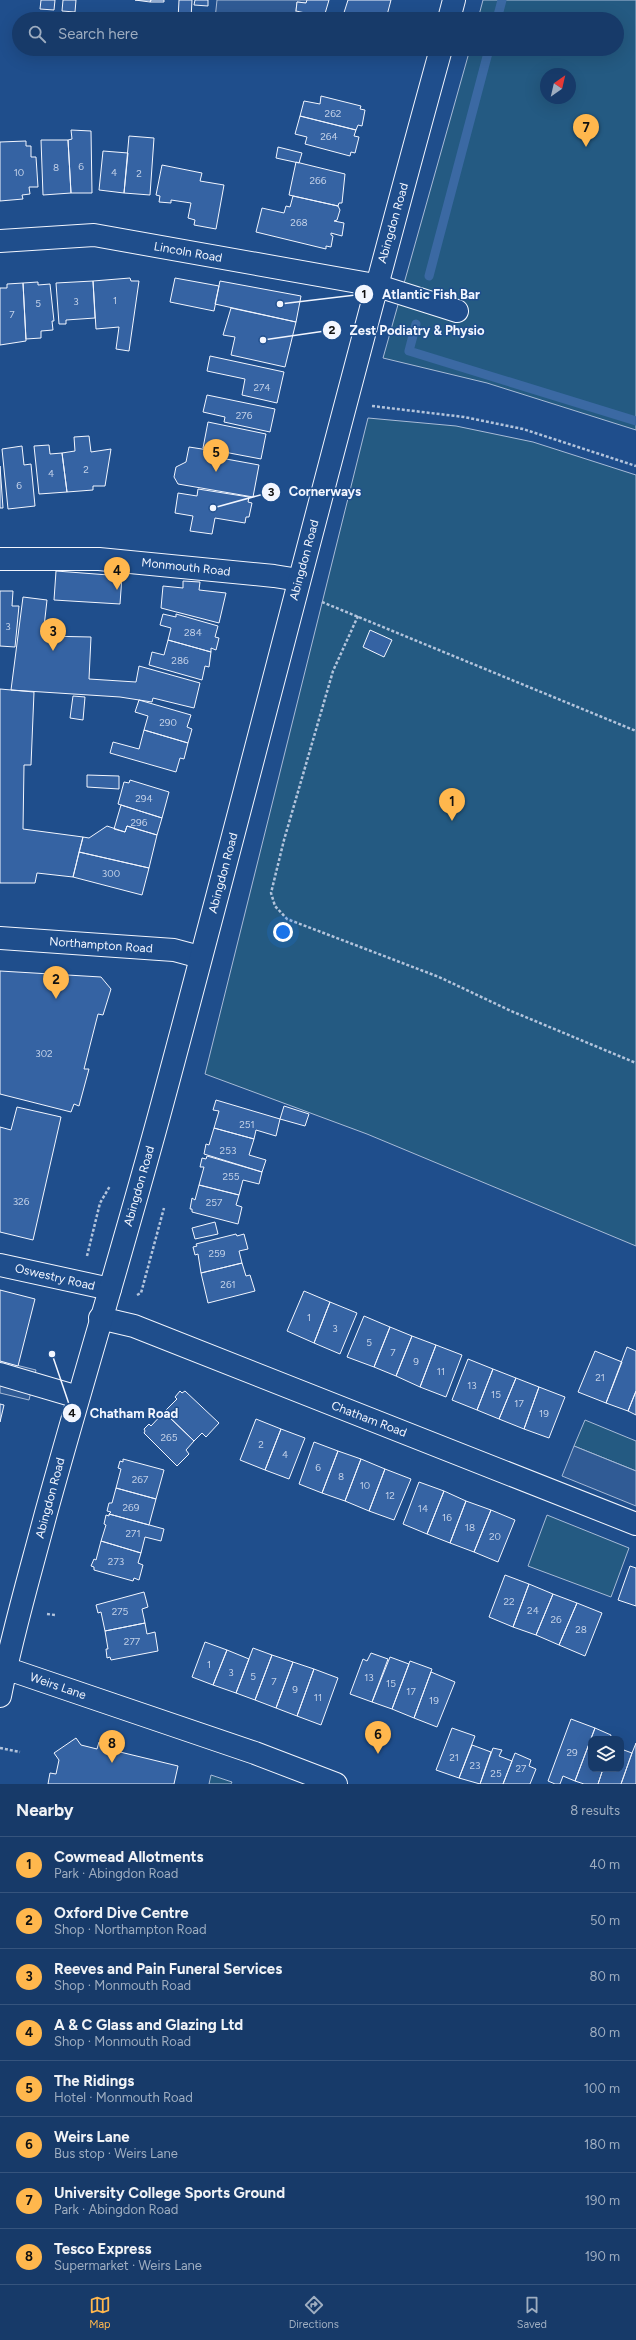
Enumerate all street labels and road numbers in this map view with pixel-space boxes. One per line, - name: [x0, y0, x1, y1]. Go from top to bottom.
- street label: Abingdon Road: [375, 181, 411, 265]
- street label: Lincoln Road: [153, 239, 223, 265]
- street label: Abingdon Road: [287, 518, 321, 602]
- street label: Monmouth Road: [141, 555, 231, 579]
- street label: Abingdon Road: [206, 831, 240, 915]
- street label: Northampton Road: [49, 934, 153, 956]
- street label: Abingdon Road: [121, 1144, 157, 1228]
- street label: Oswestry Road: [14, 1261, 96, 1293]
- street label: Chatham Road: [329, 1398, 409, 1440]
- street label: Abingdon Road: [33, 1456, 67, 1540]
- street label: Weirs Lane: [28, 1670, 88, 1702]

